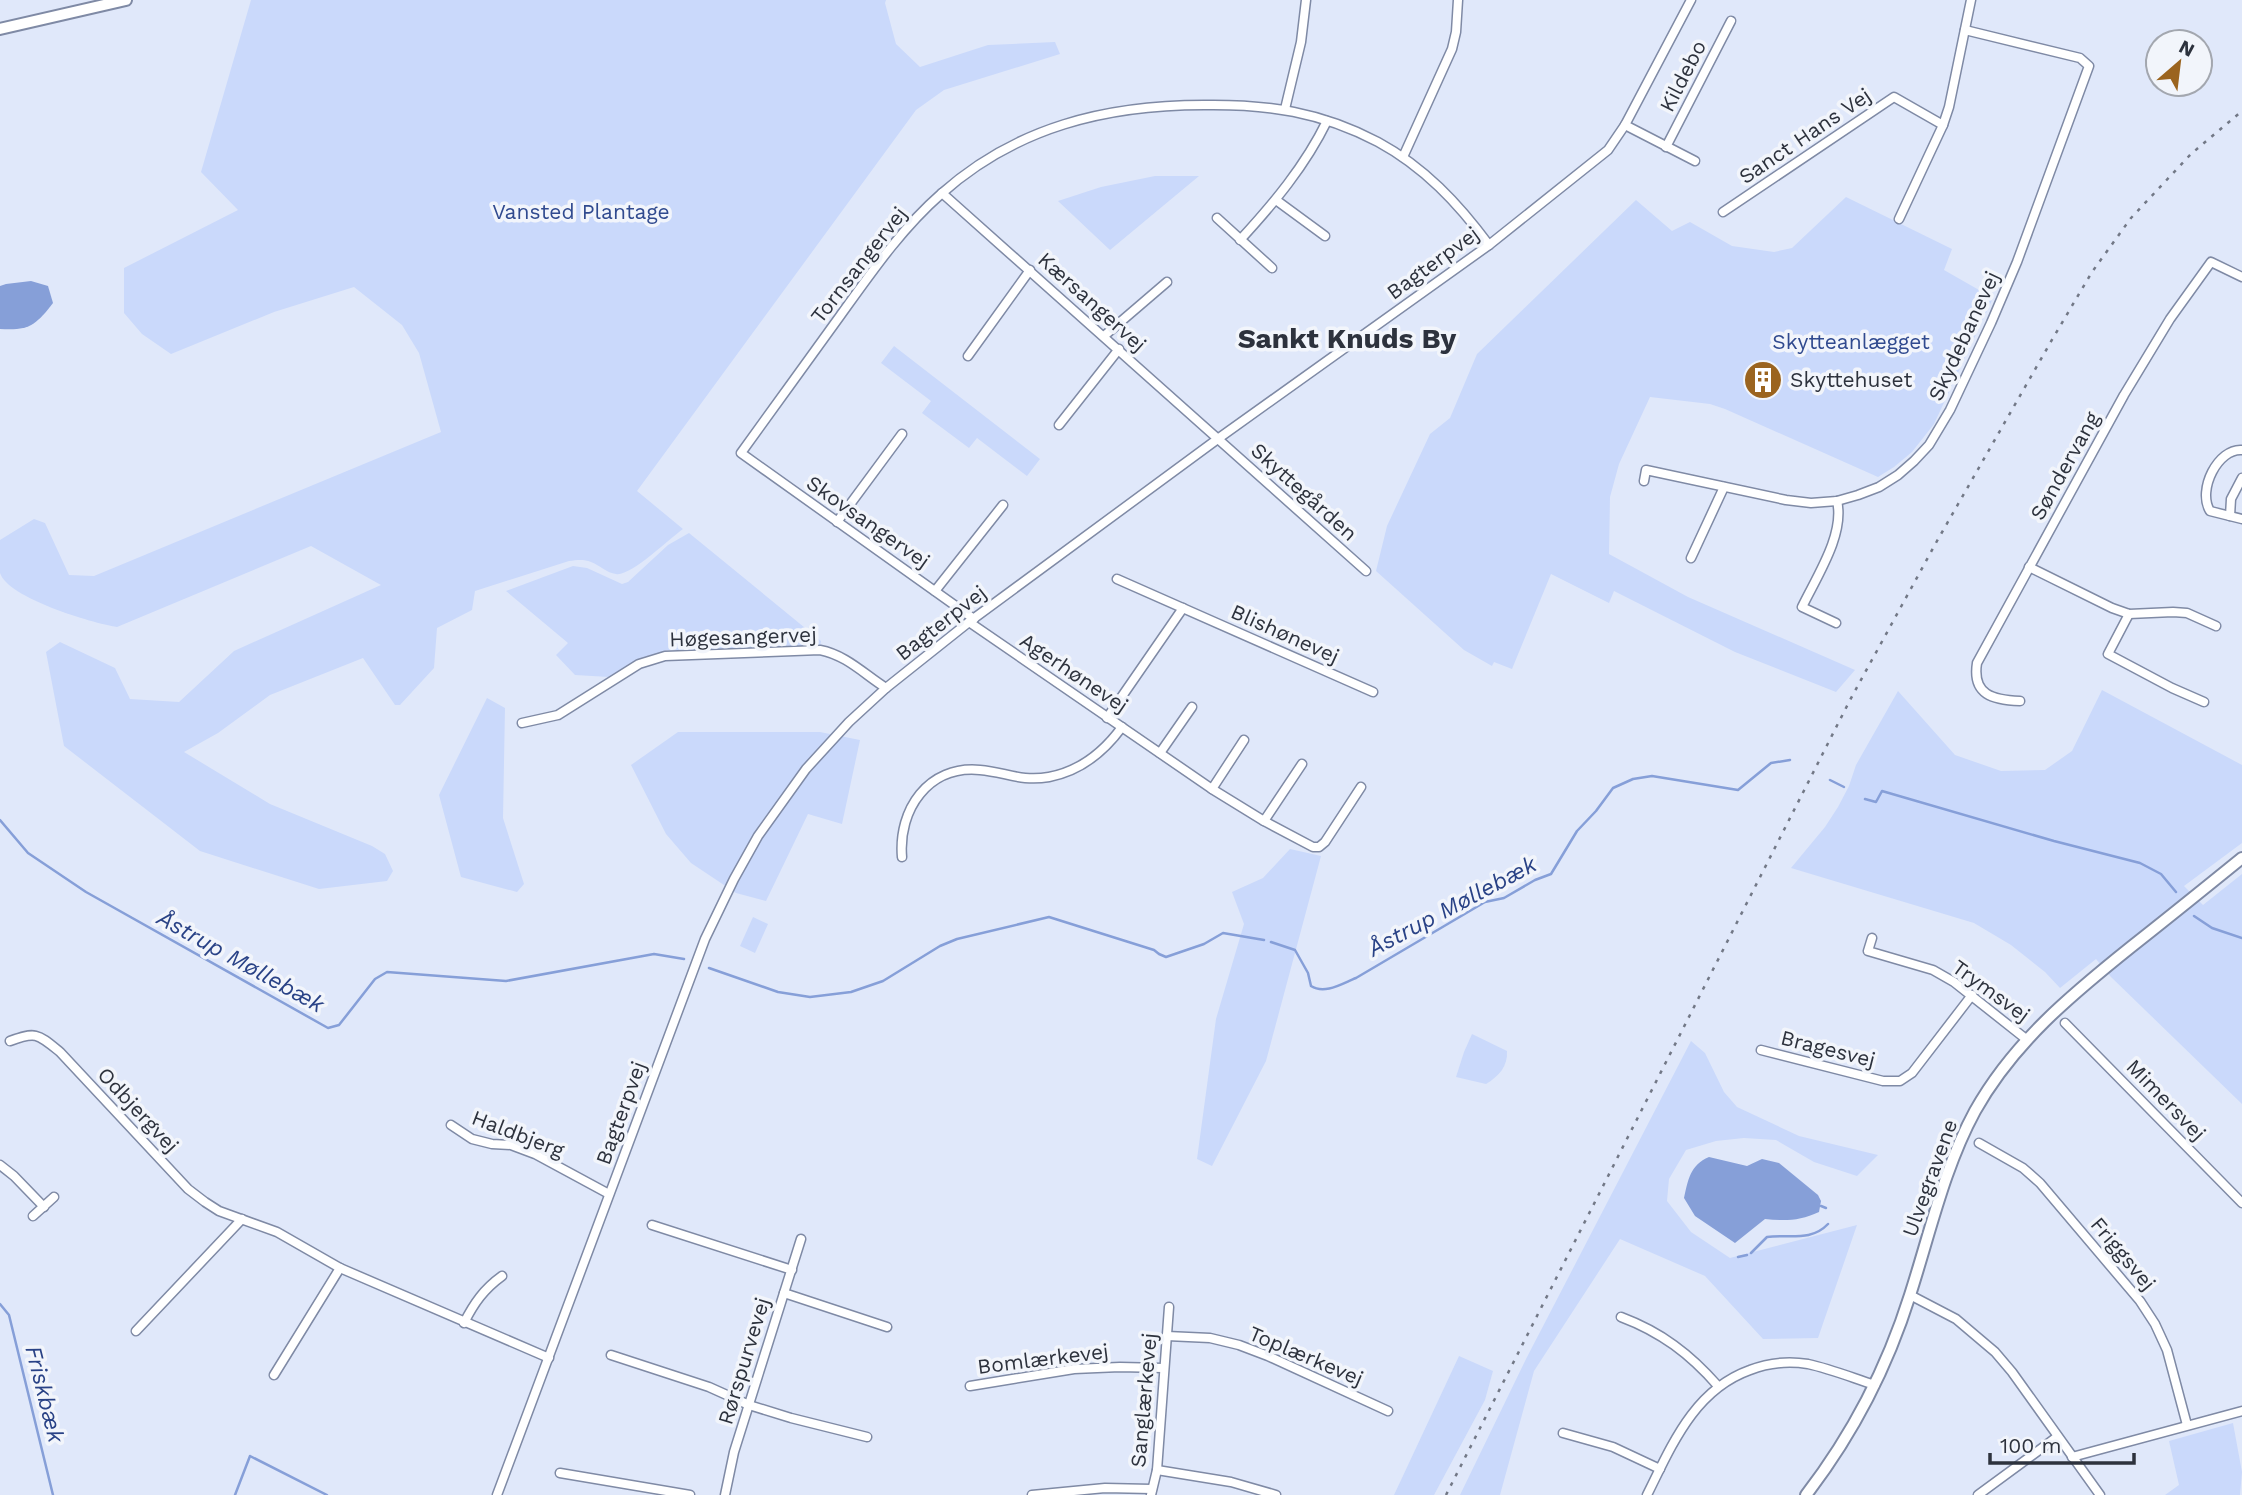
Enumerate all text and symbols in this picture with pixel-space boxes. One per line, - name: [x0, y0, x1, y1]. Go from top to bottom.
- north arrow: [2144, 28, 2214, 98]
- text: N: [2175, 35, 2198, 62]
- street label: Kildebo: [1654, 36, 1711, 116]
- street label: Sanct Hans Vej: [1734, 82, 1876, 189]
- park label: Vansted Plantage: [492, 199, 670, 224]
- street label: Tornsangervej: [805, 201, 912, 328]
- street label: Bagterpvej: [1382, 221, 1484, 304]
- street label: Kærsangervej: [1033, 247, 1152, 357]
- street label: Skydebanevej: [1923, 267, 2004, 405]
- district label: Sankt Knuds By: [1238, 322, 1457, 355]
- park label: Skytteanlægget: [1772, 329, 1930, 354]
- building icon: Skyttehuset: [1742, 359, 1784, 401]
- place label: Skyttehuset: [1790, 367, 1912, 392]
- street label: Søndervang: [2025, 407, 2105, 524]
- street label: Skyttegården: [1246, 437, 1363, 546]
- street label: Skovsangervej: [802, 470, 935, 573]
- street label: Bagterpvej: [890, 579, 991, 666]
- street label: Blishønevej: [1227, 599, 1343, 669]
- street label: Høgesangervej: [669, 621, 817, 652]
- street label: Agerhønevej: [1016, 627, 1133, 718]
- water label: Åstrup Møllebæk: [1363, 850, 1542, 963]
- water label: Åstrup Møllebæk: [152, 904, 330, 1019]
- street label: Trymsvej: [1948, 954, 2035, 1027]
- street label: Bragesvej: [1778, 1025, 1878, 1072]
- street label: Mimersvej: [2122, 1054, 2211, 1145]
- street label: Bagterpvej: [590, 1058, 651, 1168]
- street label: Odbjergvej: [93, 1062, 184, 1158]
- street label: Haldbjerg: [468, 1105, 569, 1163]
- street label: Ulvegravene: [1897, 1116, 1962, 1240]
- street label: Friggsvej: [2086, 1212, 2161, 1295]
- street label: Rørspurvevej: [712, 1294, 775, 1427]
- street label: Toplærkevej: [1245, 1320, 1367, 1391]
- street label: Sanglærkevej: [1125, 1332, 1162, 1468]
- street label: Bomlærkevej: [976, 1338, 1110, 1379]
- water label: Friskbæk: [19, 1343, 70, 1447]
- scale bar: [1990, 1422, 2134, 1466]
- text: 100 m: [2000, 1433, 2062, 1458]

